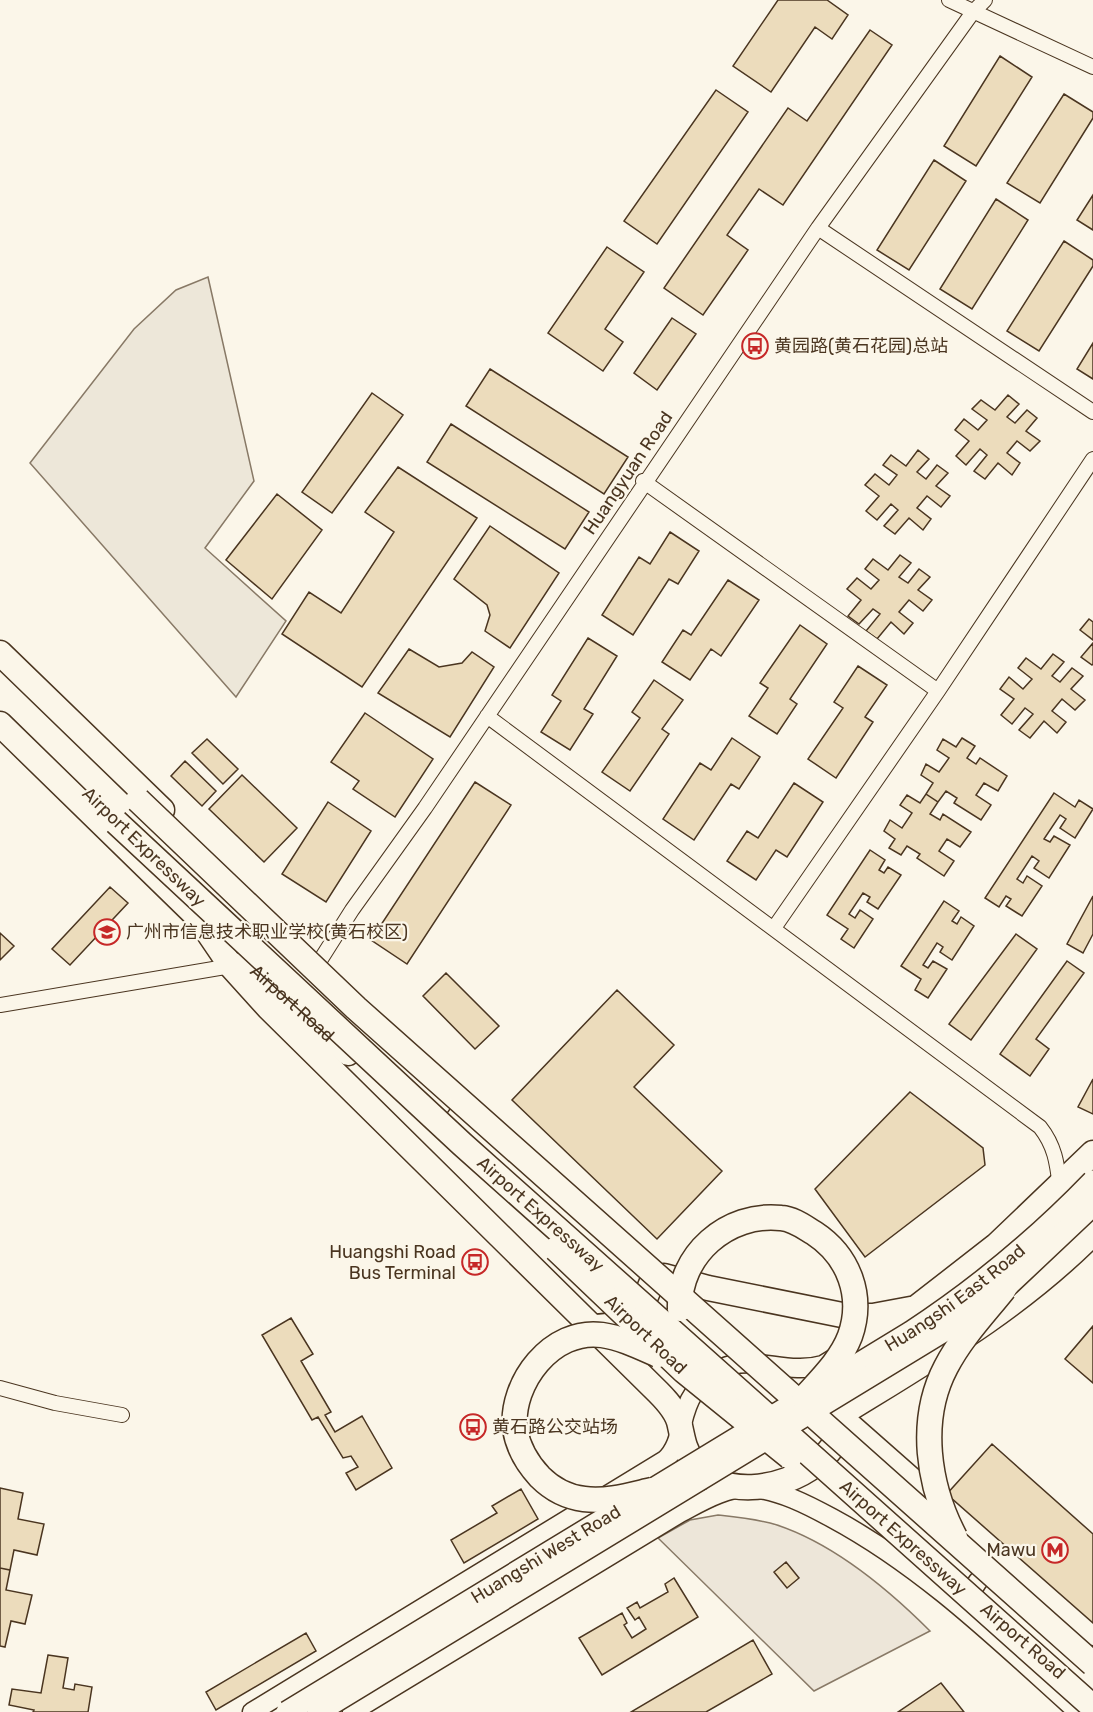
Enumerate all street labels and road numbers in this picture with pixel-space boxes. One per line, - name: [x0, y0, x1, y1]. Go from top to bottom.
- street label: Huangyuan Road: [579, 407, 677, 539]
- street label: Airport Expressway: [78, 783, 210, 911]
- street label: Airport Road: [246, 960, 339, 1047]
- street label: Airport Expressway: [473, 1152, 609, 1277]
- street label: Huangshi East Road: [881, 1240, 1030, 1356]
- street label: Airport Road: [600, 1290, 691, 1379]
- street label: Airport Expressway: [835, 1475, 971, 1600]
- street label: Huangshi West Road: [467, 1500, 625, 1608]
- street label: Airport Road: [976, 1598, 1070, 1684]

